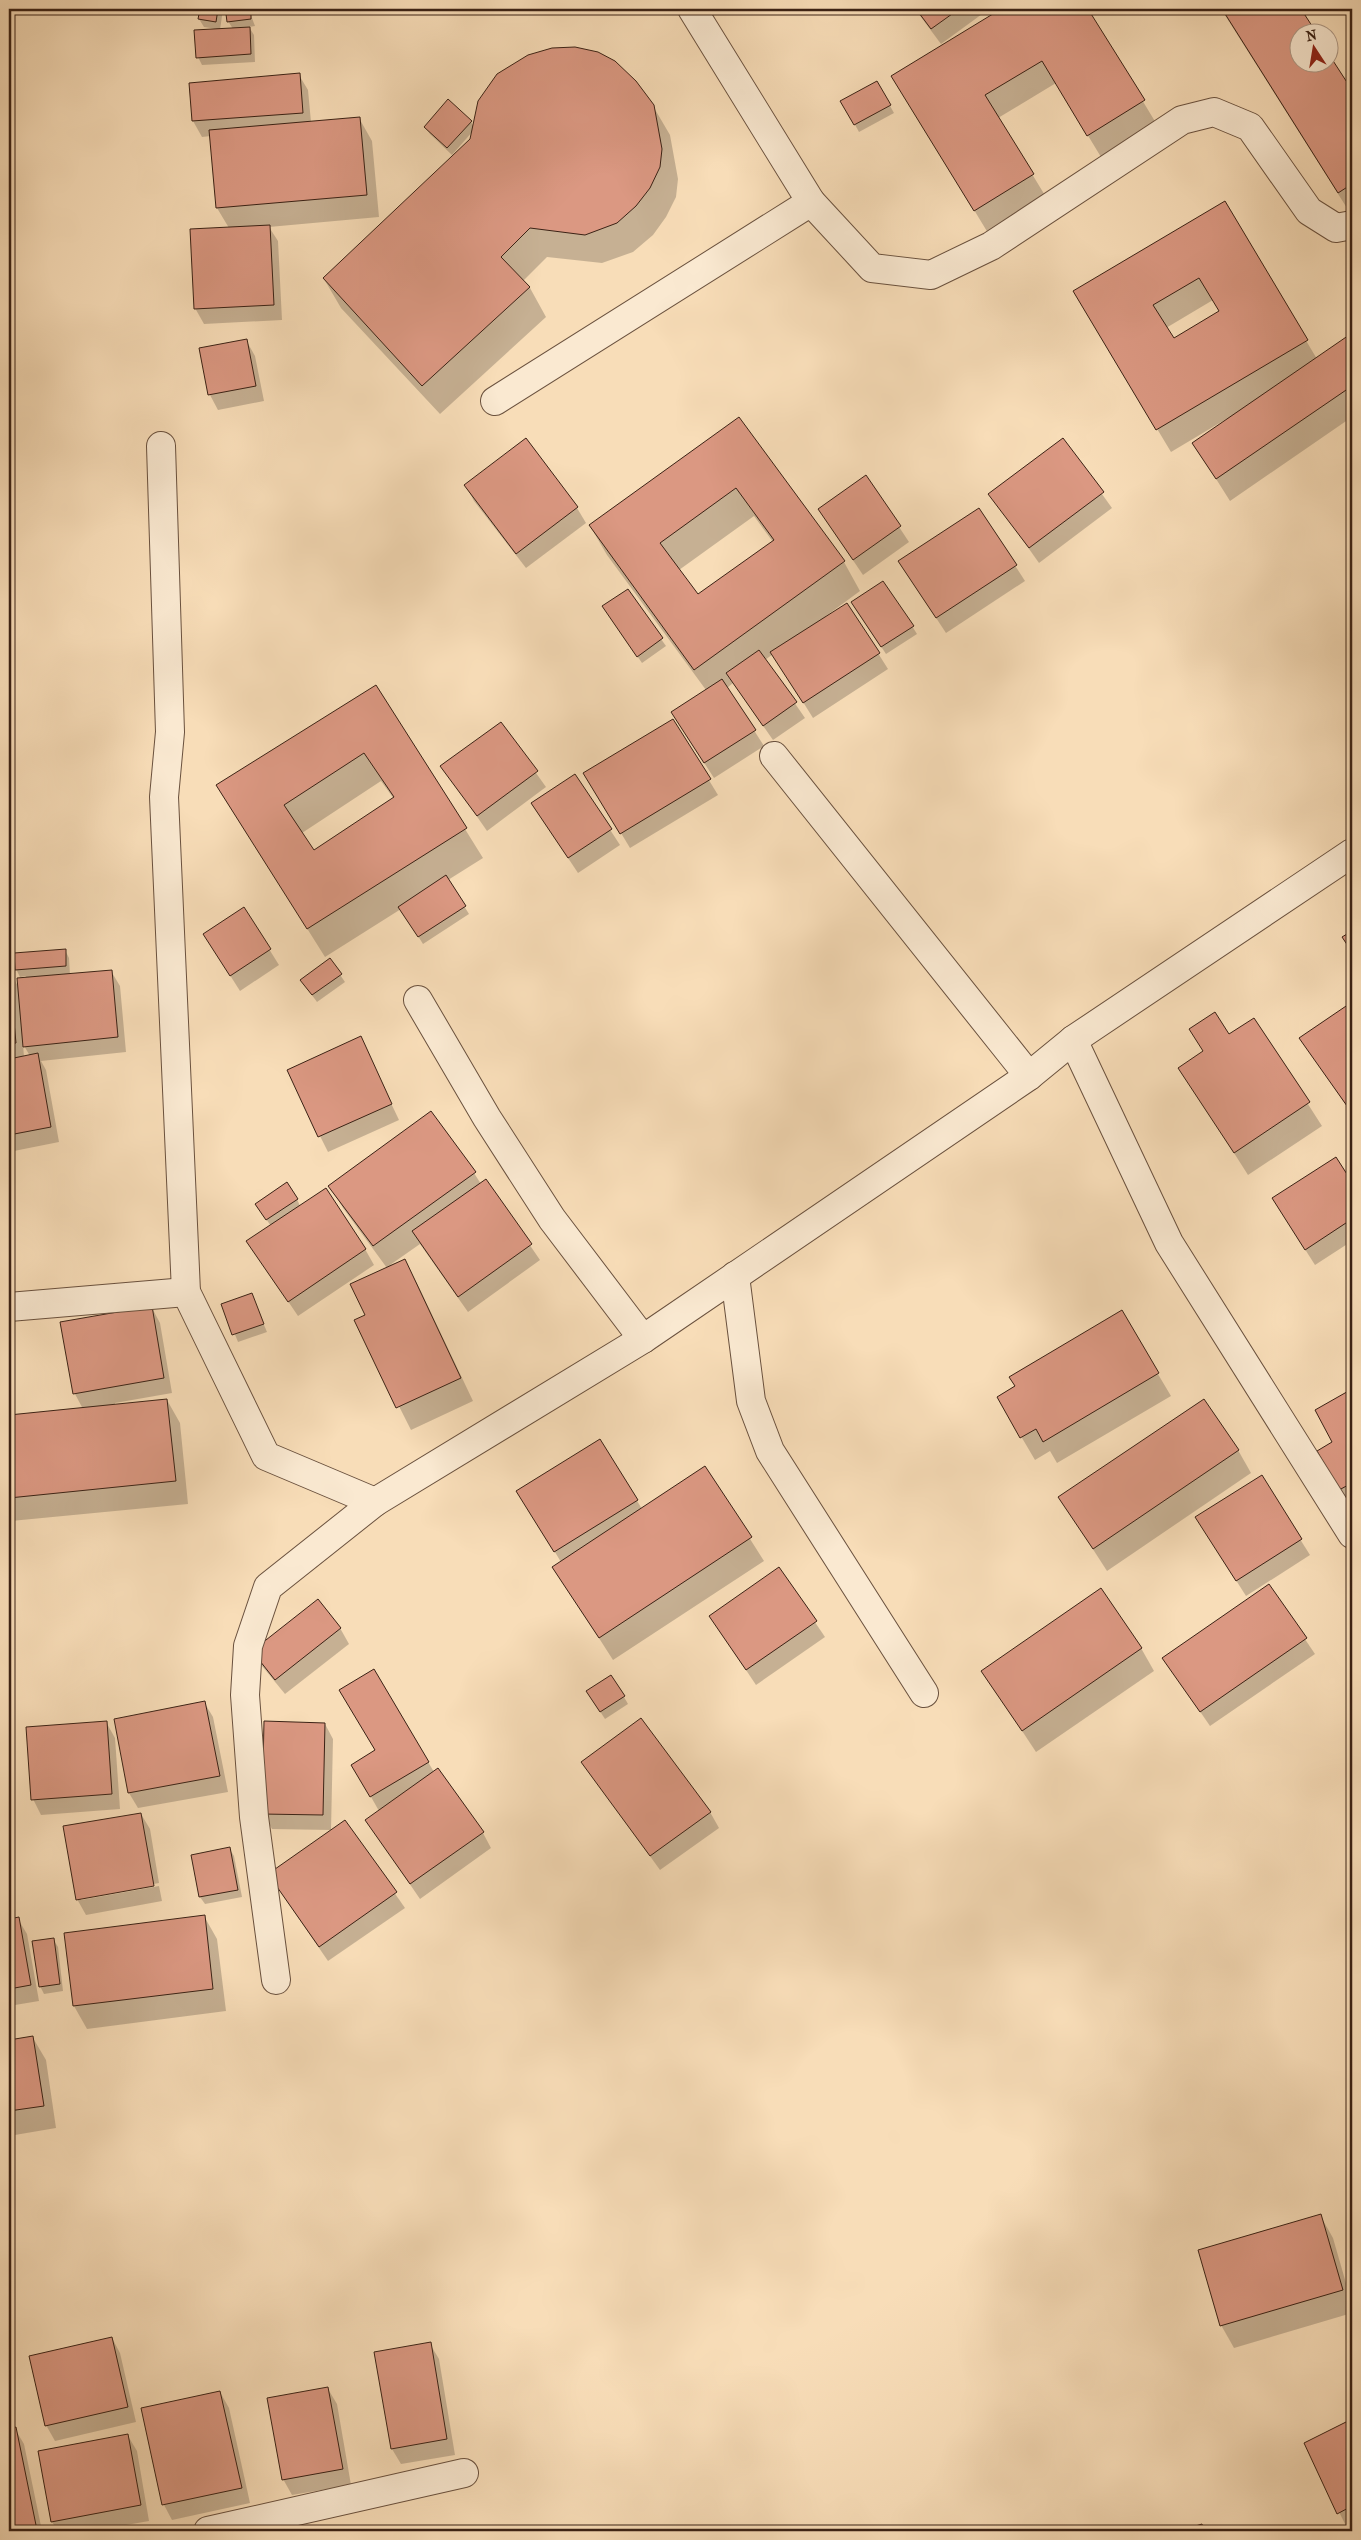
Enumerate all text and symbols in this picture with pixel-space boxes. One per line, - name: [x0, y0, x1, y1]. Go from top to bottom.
- north arrow: [1288, 22, 1338, 72]
- text: N: [1304, 26, 1319, 45]

